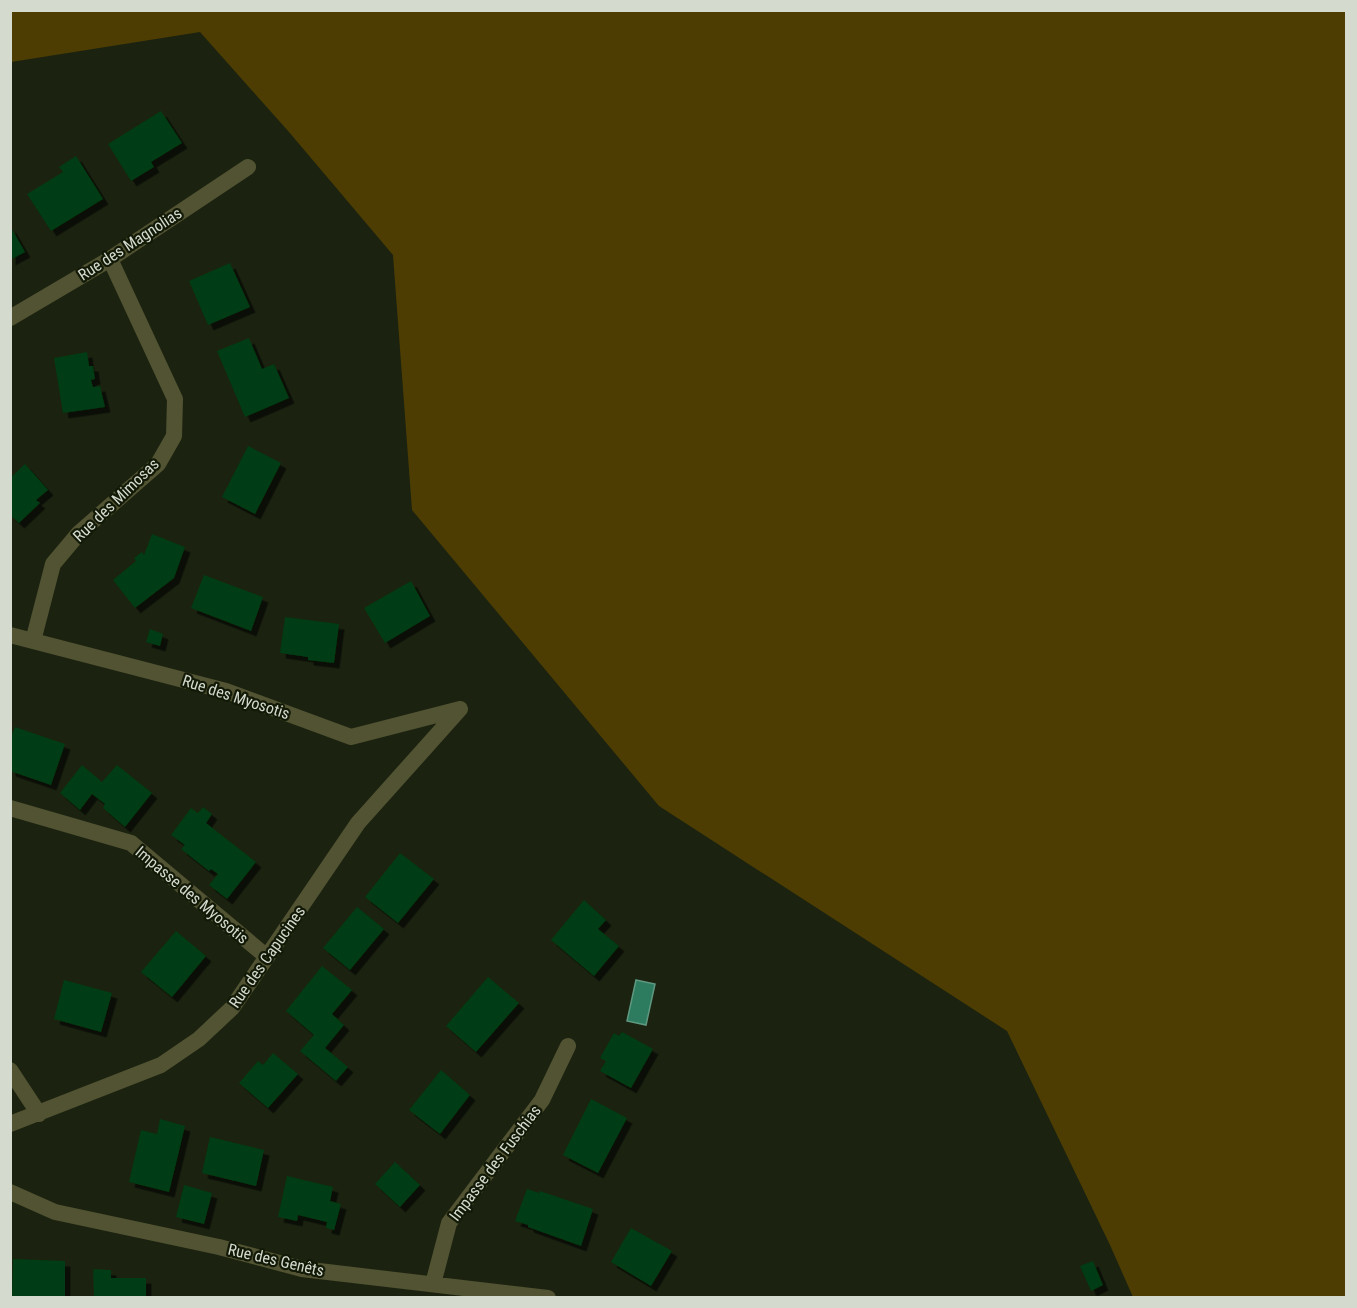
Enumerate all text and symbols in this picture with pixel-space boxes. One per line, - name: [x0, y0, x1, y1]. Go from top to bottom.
- street label: Rue des Magnolias: [75, 203, 185, 285]
- street label: Rue des Mimosas: [69, 454, 163, 546]
- street label: Rue des Myosotis: [180, 671, 292, 723]
- street label: Impasse des Myosotis: [132, 842, 252, 948]
- street label: Rue des Capucines: [225, 902, 309, 1012]
- street label: Impasse des Fuschias: [445, 1101, 545, 1225]
- street label: Rue des Genêts: [226, 1240, 326, 1280]

